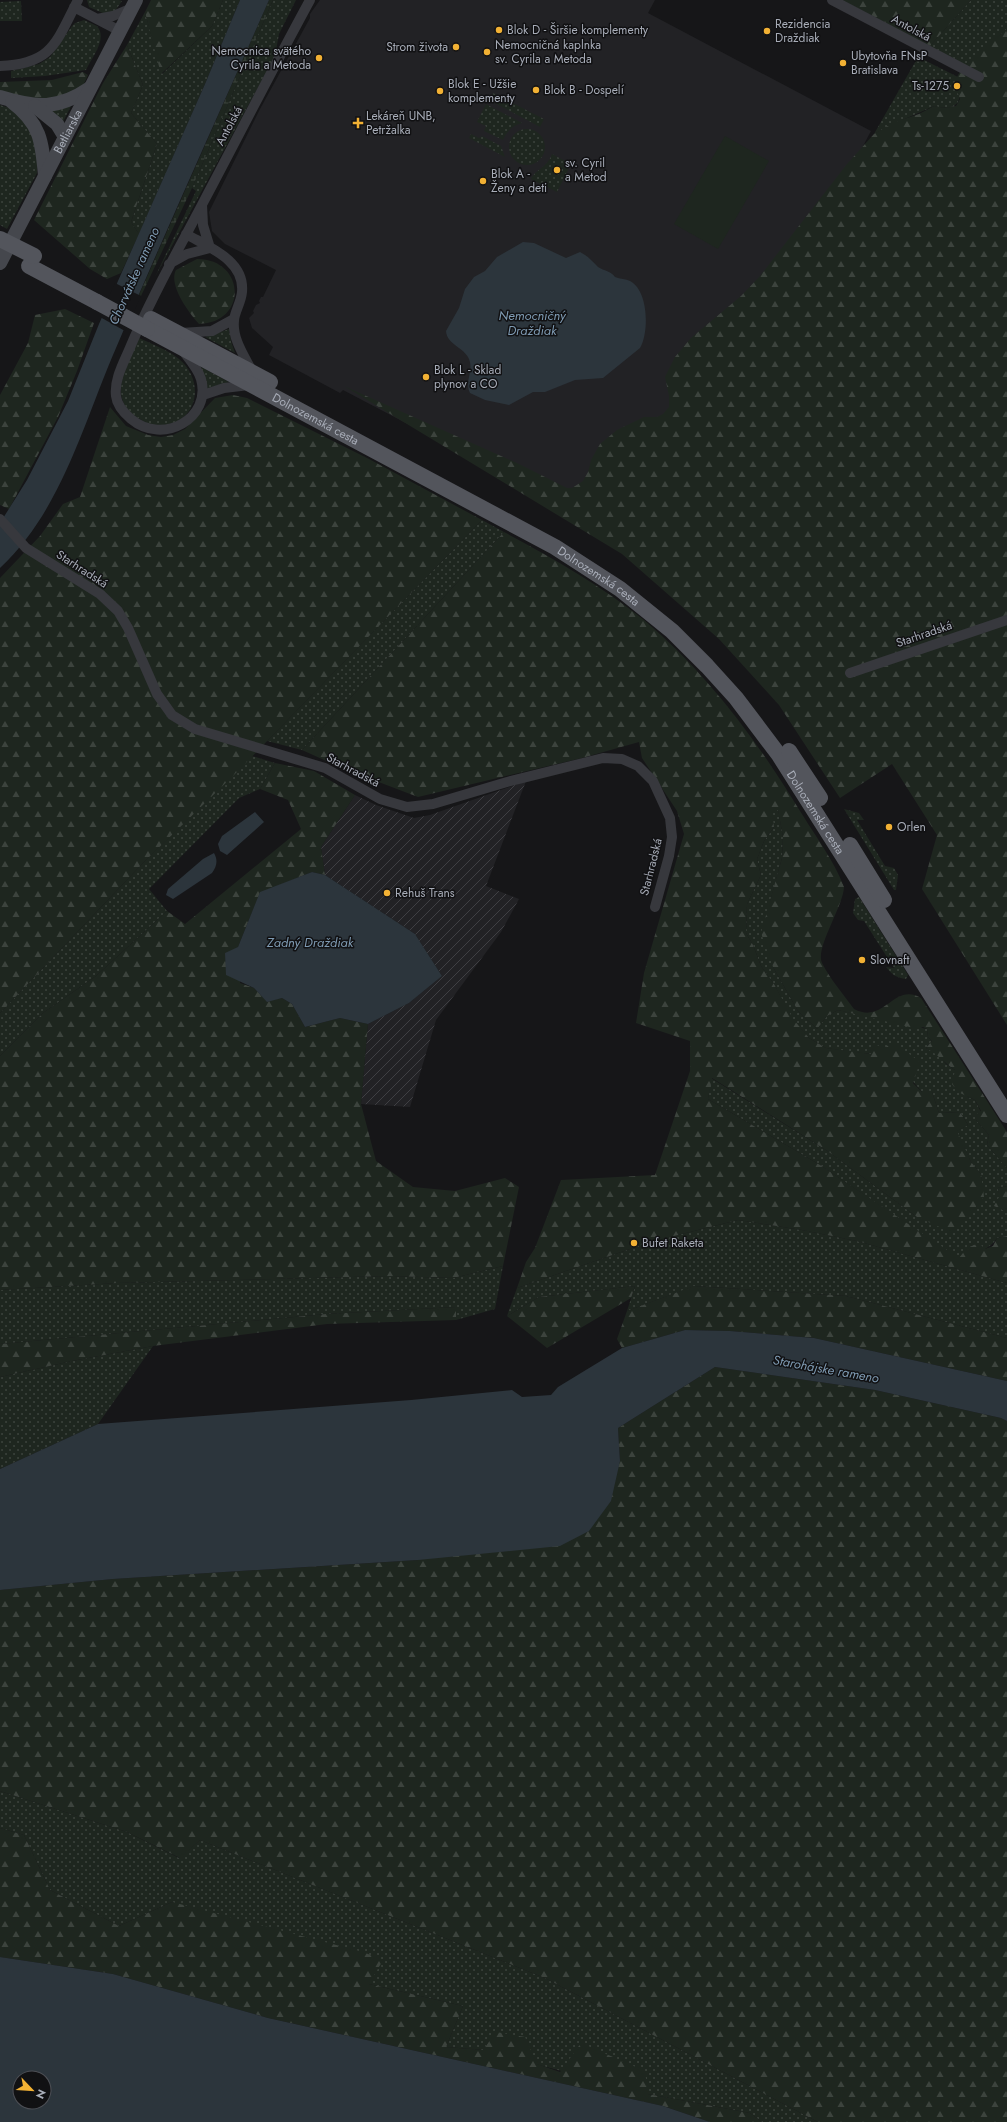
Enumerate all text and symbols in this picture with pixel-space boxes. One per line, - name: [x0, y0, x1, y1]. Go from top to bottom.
- street label: Antolská: [888, 10, 934, 46]
- place label: Rezidencia Draždiak: [775, 15, 831, 47]
- place label: Blok D - Širšie komplementy: [507, 21, 649, 39]
- marker: Blok D - Širšie komplementy: [494, 25, 504, 35]
- marker: Rezidencia Draždiak: [762, 26, 772, 36]
- place label: Nemocničná kaplnka sv. Cyrila a Metoda: [495, 36, 601, 68]
- place label: Strom života: [386, 38, 448, 56]
- place label: Nemocnica svätého Cyrila a Metoda: [212, 42, 311, 74]
- marker: Strom života: [451, 42, 461, 52]
- marker: Nemocničná kaplnka sv. Cyrila a Metoda: [482, 47, 492, 57]
- place label: Ubytovňa FNsP Bratislava: [851, 47, 928, 79]
- marker: Nemocnica svätého Cyrila a Metoda: [314, 53, 324, 63]
- marker: Ubytovňa FNsP Bratislava: [838, 58, 848, 68]
- place label: Blok E - Užšie komplementy: [448, 75, 516, 107]
- place label: Ts-1275: [912, 77, 949, 95]
- place label: Blok B - Dospelí: [544, 81, 625, 99]
- marker: Ts-1275: [952, 81, 962, 91]
- marker: Blok B - Dospelí: [531, 85, 541, 95]
- marker: Blok E - Užšie komplementy: [435, 86, 445, 96]
- street label: Antolská: [211, 103, 247, 149]
- street label: Betliarska: [49, 106, 87, 157]
- place label: Lekáreň UNB, Petržalka: [366, 107, 436, 139]
- marker: Lekáreň UNB, Petržalka: [353, 118, 363, 128]
- place label: sv. Cyril a Metod: [565, 154, 607, 186]
- place label: Blok A - Ženy a deti: [491, 165, 547, 197]
- marker: sv. Cyril a Metod: [552, 165, 562, 175]
- marker: Blok A - Ženy a deti: [478, 176, 488, 186]
- water label: Chorvátske rameno: [104, 224, 164, 328]
- water label: Nemocničný Draždiak: [498, 306, 567, 340]
- place label: Blok L - Sklad plynov a CO: [434, 361, 501, 393]
- marker: Blok L - Sklad plynov a CO: [421, 372, 431, 382]
- street label: Dolnozemská cesta: [269, 388, 362, 450]
- street label: Dolnozemská cesta: [554, 542, 644, 611]
- street label: Starhradská: [53, 546, 112, 593]
- street label: Starhradská: [894, 616, 955, 652]
- street label: Starhradská: [323, 748, 383, 792]
- street label: Dolnozemská cesta: [782, 767, 849, 858]
- place label: Orlen: [897, 818, 926, 836]
- marker: Orlen: [884, 822, 894, 832]
- street label: Starhradská: [635, 836, 667, 897]
- place label: Rehuš Trans: [395, 884, 455, 902]
- marker: Rehuš Trans: [382, 888, 392, 898]
- water label: Zadný Draždiak: [266, 933, 354, 952]
- place label: Slovnaft: [870, 951, 909, 969]
- marker: Slovnaft: [857, 955, 867, 965]
- place label: Bufet Raketa: [642, 1234, 704, 1252]
- marker: Bufet Raketa: [629, 1238, 639, 1248]
- water label: Starohájske rameno: [771, 1350, 881, 1388]
- north arrow: [12, 2070, 52, 2110]
- text: N: [32, 2087, 50, 2102]

